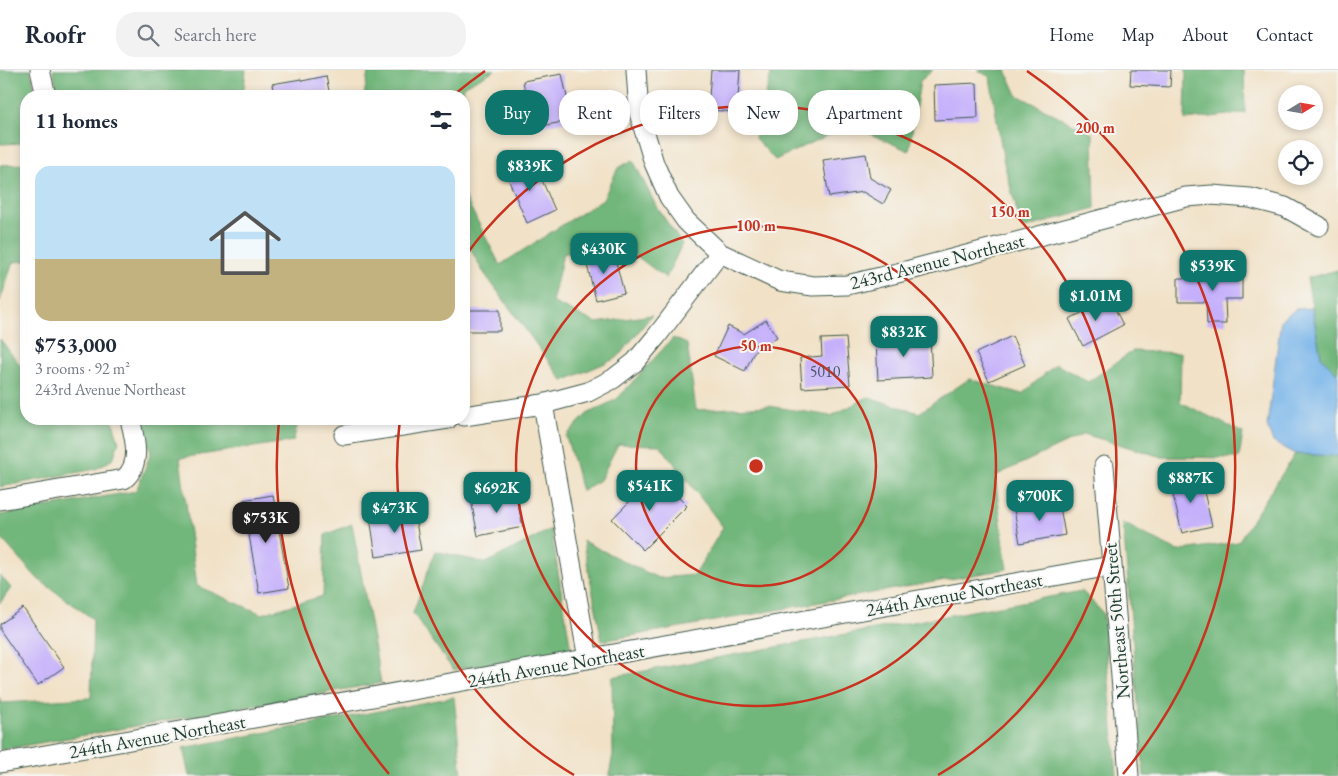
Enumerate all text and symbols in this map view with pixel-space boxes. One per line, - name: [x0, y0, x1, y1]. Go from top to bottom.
- search box: [116, 12, 466, 57]
- text: Roofr: [25, 19, 86, 50]
- icon: search: [134, 21, 162, 49]
- text: Search here: [174, 22, 256, 47]
- text: Home: [1049, 23, 1094, 46]
- text: Map: [1122, 23, 1154, 46]
- text: About: [1182, 23, 1228, 46]
- text: Contact: [1256, 23, 1313, 46]
- north arrow: [1278, 85, 1322, 130]
- map controls: [1278, 85, 1323, 185]
- chip: Buy: [485, 90, 549, 135]
- chip: Rent: [559, 90, 630, 135]
- chip: Filters: [640, 90, 718, 135]
- chip: New: [728, 90, 798, 135]
- chip: Apartment: [808, 90, 920, 135]
- icon: filters: [427, 106, 455, 134]
- text: 11 homes: [35, 107, 118, 134]
- text: 200 m: [1075, 118, 1115, 137]
- button: locate: [1278, 140, 1323, 185]
- pin: $839K: [495, 150, 565, 192]
- text: $839K: [508, 155, 552, 176]
- icon: home: [200, 198, 290, 288]
- text: 150 m: [990, 202, 1030, 221]
- text: 100 m: [736, 216, 776, 235]
- street label: 243rd Avenue Northeast: [847, 228, 1027, 295]
- pin: $430K: [569, 232, 639, 275]
- text: $430K: [582, 238, 626, 259]
- pin: $539K: [1178, 250, 1248, 292]
- text: $539K: [1191, 255, 1235, 276]
- pin: $1.01M: [1055, 280, 1137, 322]
- text: $1.01M: [1070, 285, 1122, 306]
- pin: $832K: [869, 316, 939, 358]
- text: $832K: [882, 321, 926, 342]
- text: $753,000: [35, 331, 117, 358]
- text: 50 m: [740, 336, 772, 355]
- text: 3 rooms · 92 m²: [35, 358, 130, 379]
- house number: 5010: [810, 361, 841, 382]
- text: 243rd Avenue Northeast: [35, 379, 186, 400]
- centre of rings: [747, 457, 765, 475]
- pin: $887K: [1156, 462, 1226, 504]
- text: $887K: [1169, 467, 1213, 488]
- pin: $541K: [615, 470, 685, 512]
- pin: $692K: [462, 472, 532, 514]
- text: $541K: [628, 475, 672, 496]
- text: $692K: [475, 477, 519, 498]
- pin: $700K: [1005, 480, 1075, 522]
- text: $700K: [1018, 485, 1062, 506]
- pin: $473K: [360, 492, 430, 534]
- text: $473K: [373, 497, 417, 518]
- pin: $753K: [231, 502, 301, 544]
- text: $753K: [244, 507, 288, 528]
- street label: Northeast 50th Street: [1097, 542, 1136, 700]
- street label: 244th Avenue Northeast: [864, 567, 1044, 622]
- street label: 244th Avenue Northeast: [466, 638, 646, 693]
- street label: 244th Avenue Northeast: [67, 709, 247, 764]

